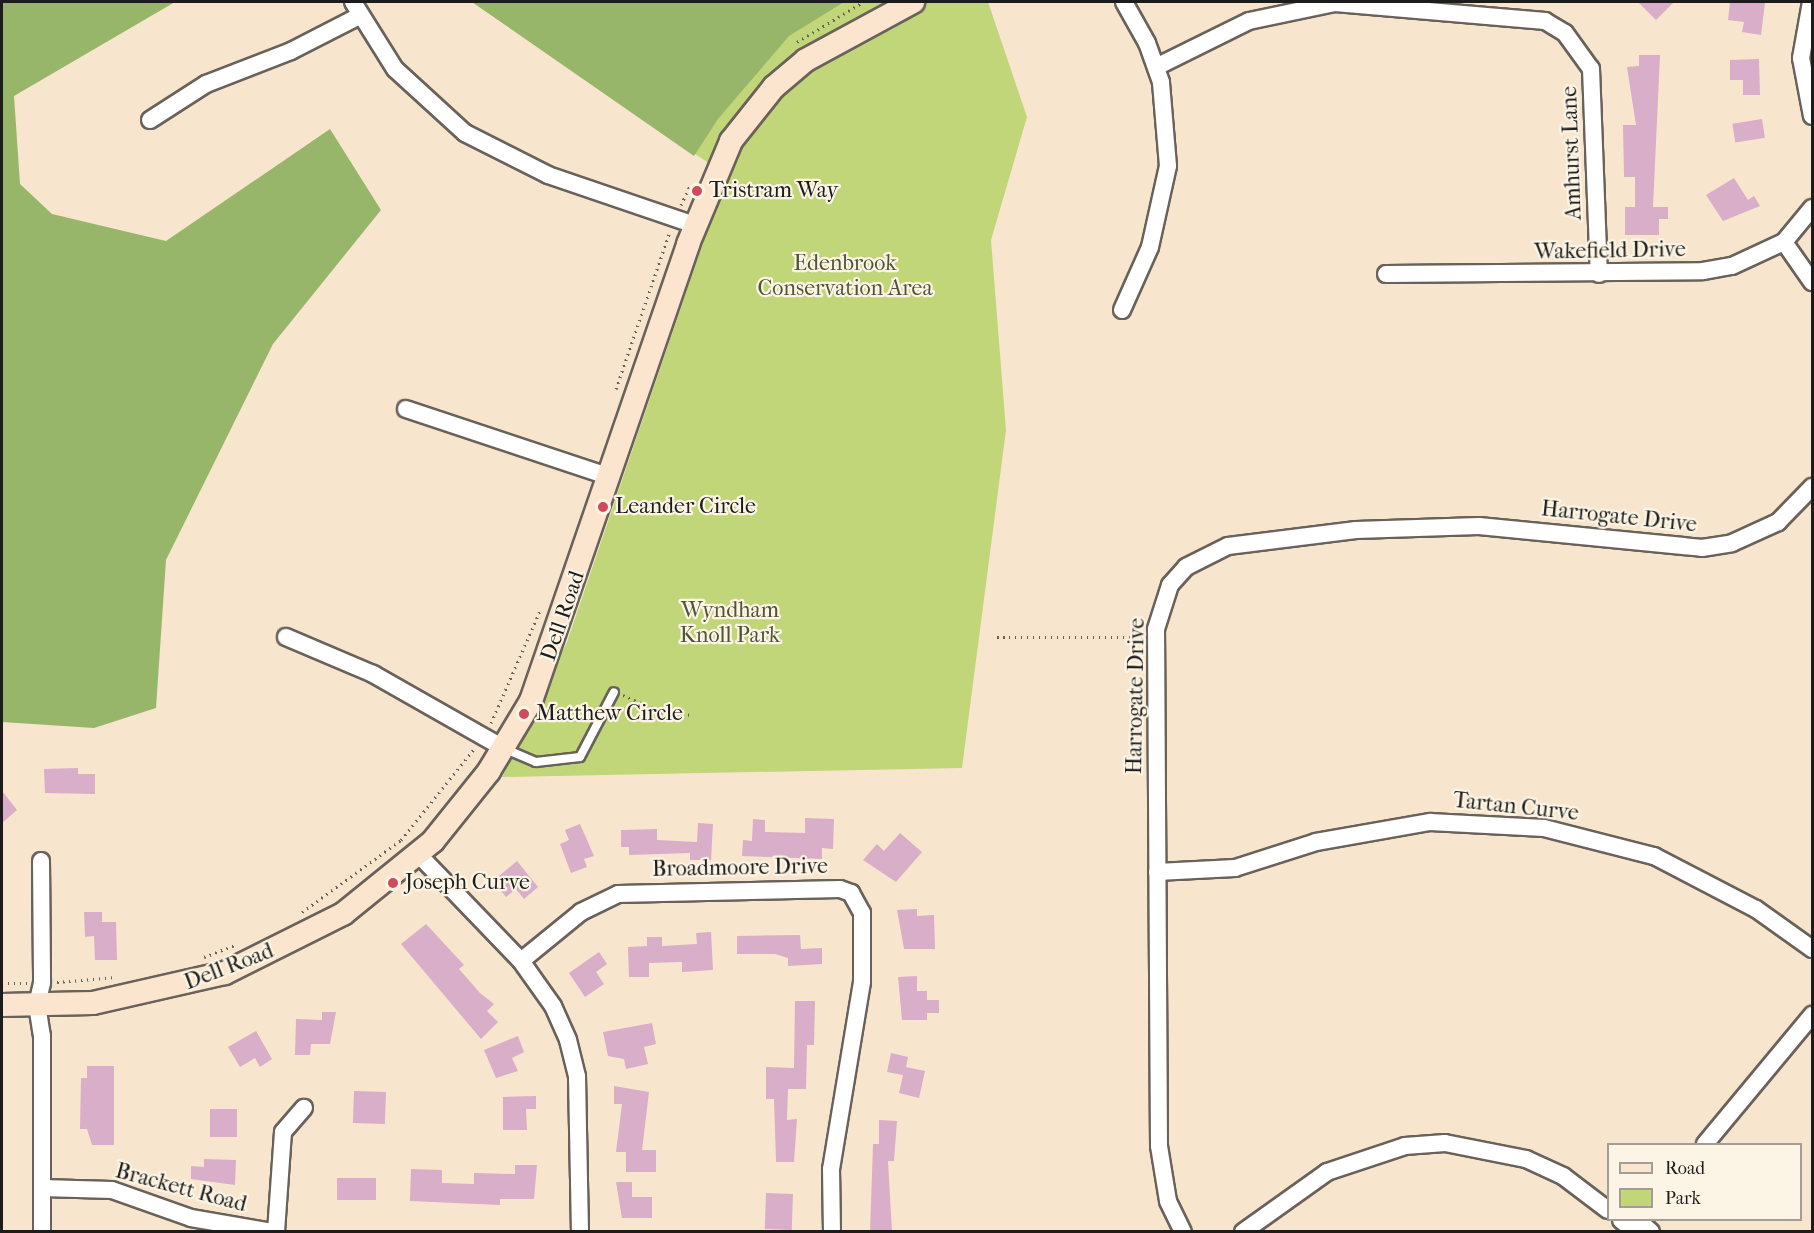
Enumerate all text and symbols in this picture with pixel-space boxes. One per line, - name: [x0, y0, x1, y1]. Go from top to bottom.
- street label: Amhurst Lane: [1556, 86, 1588, 220]
- place label: Tristram Way: [709, 178, 838, 204]
- marker: Tristram Way: [690, 184, 704, 198]
- street label: Wakefield Drive: [1534, 236, 1686, 266]
- park label: Edenbrook Conservation Area: [757, 250, 933, 302]
- place label: Leander Circle: [615, 494, 756, 520]
- street label: Harrogate Drive: [1540, 496, 1698, 538]
- marker: Leander Circle: [596, 500, 610, 514]
- street label: Dell Road: [535, 568, 591, 664]
- park label: Wyndham Knoll Park: [680, 597, 780, 648]
- street label: Harrogate Drive: [1121, 618, 1151, 774]
- place label: Matthew Circle: [536, 701, 683, 727]
- marker: Matthew Circle: [517, 707, 531, 721]
- street label: Tartan Curve: [1452, 787, 1580, 827]
- street label: Broadmoore Drive: [652, 853, 828, 883]
- place label: Joseph Curve: [405, 870, 530, 896]
- marker: Joseph Curve: [386, 876, 400, 890]
- street label: Dell Road: [181, 938, 277, 996]
- legend: [1607, 1143, 1802, 1221]
- street label: Brackett Road: [113, 1158, 249, 1218]
- text: Road: [1665, 1158, 1705, 1179]
- text: Park: [1665, 1188, 1701, 1209]

